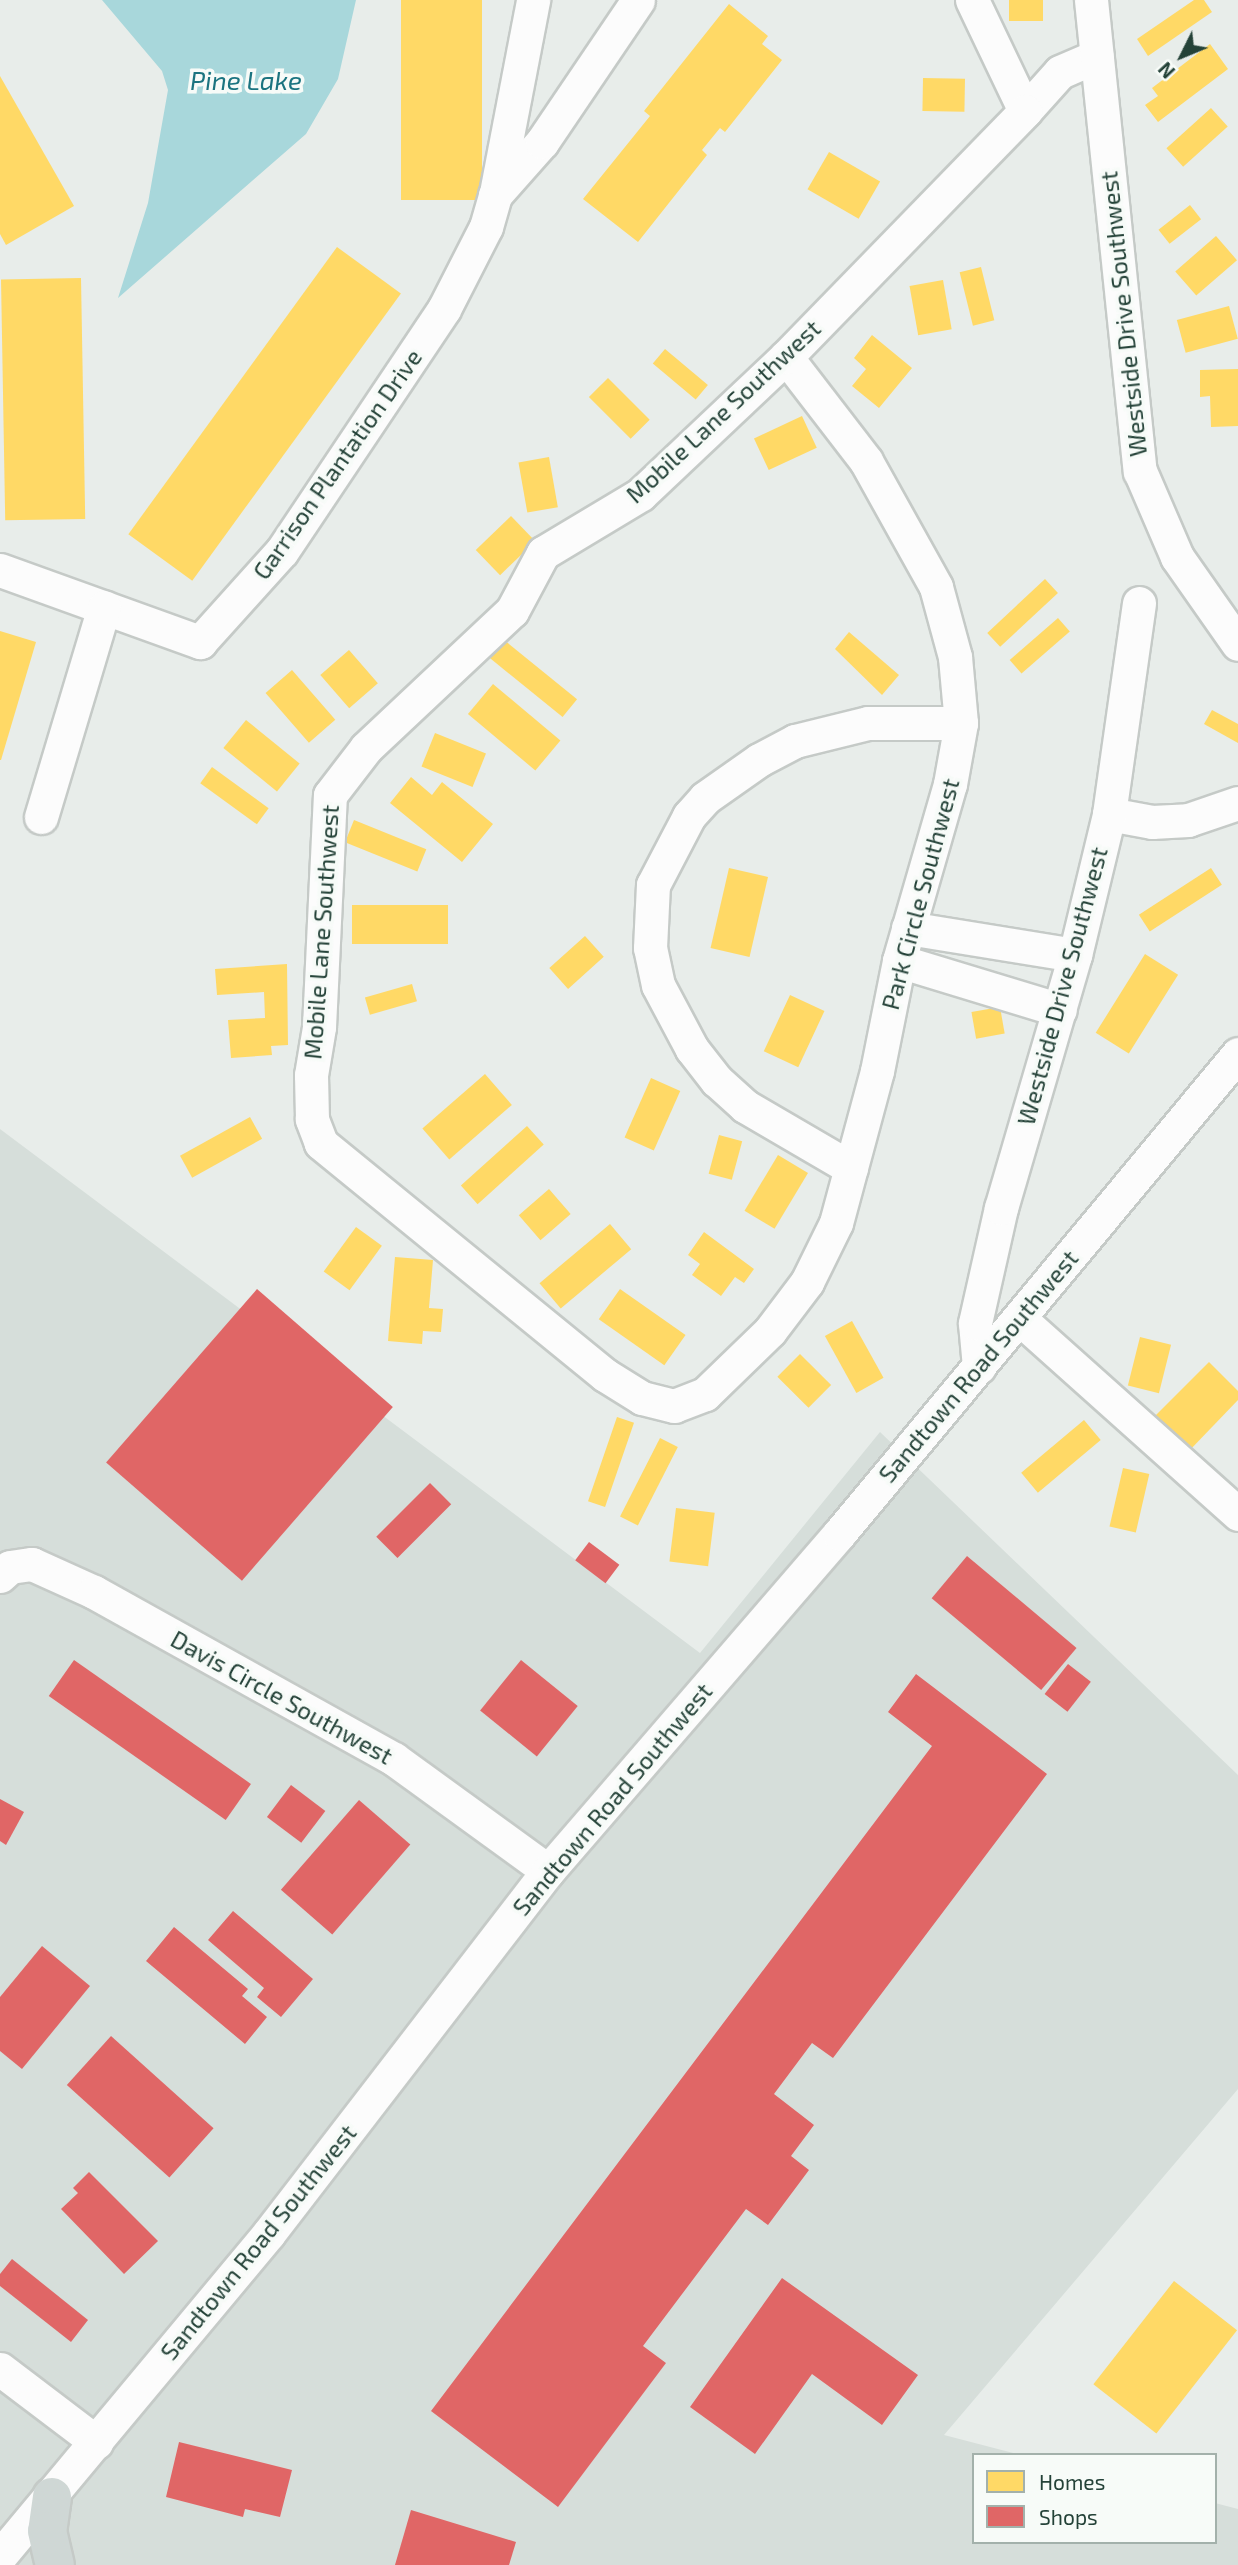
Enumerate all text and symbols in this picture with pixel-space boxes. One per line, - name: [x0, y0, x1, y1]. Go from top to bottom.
- north arrow: [1147, 21, 1217, 91]
- text: N: [1153, 58, 1179, 84]
- water label: Pine Lake: [190, 64, 302, 96]
- street label: Westside Drive Southwest: [1094, 170, 1152, 458]
- street label: Mobile Lane Southwest: [620, 313, 826, 509]
- street label: Garrison Plantation Drive: [247, 343, 427, 585]
- street label: Park Circle Southwest: [875, 775, 965, 1013]
- street label: Mobile Lane Southwest: [298, 804, 344, 1060]
- street label: Westside Drive Southwest: [1011, 844, 1113, 1128]
- street label: Sandtown Road Southwest: [872, 1244, 1084, 1488]
- street label: Davis Circle Southwest: [166, 1624, 398, 1770]
- street label: Sandtown Road Southwest: [506, 1677, 718, 1921]
- street label: Sandtown Road Southwest: [154, 2118, 362, 2366]
- legend: [972, 2453, 1217, 2544]
- text: Homes: [1039, 2469, 1105, 2494]
- text: Shops: [1039, 2504, 1098, 2529]

